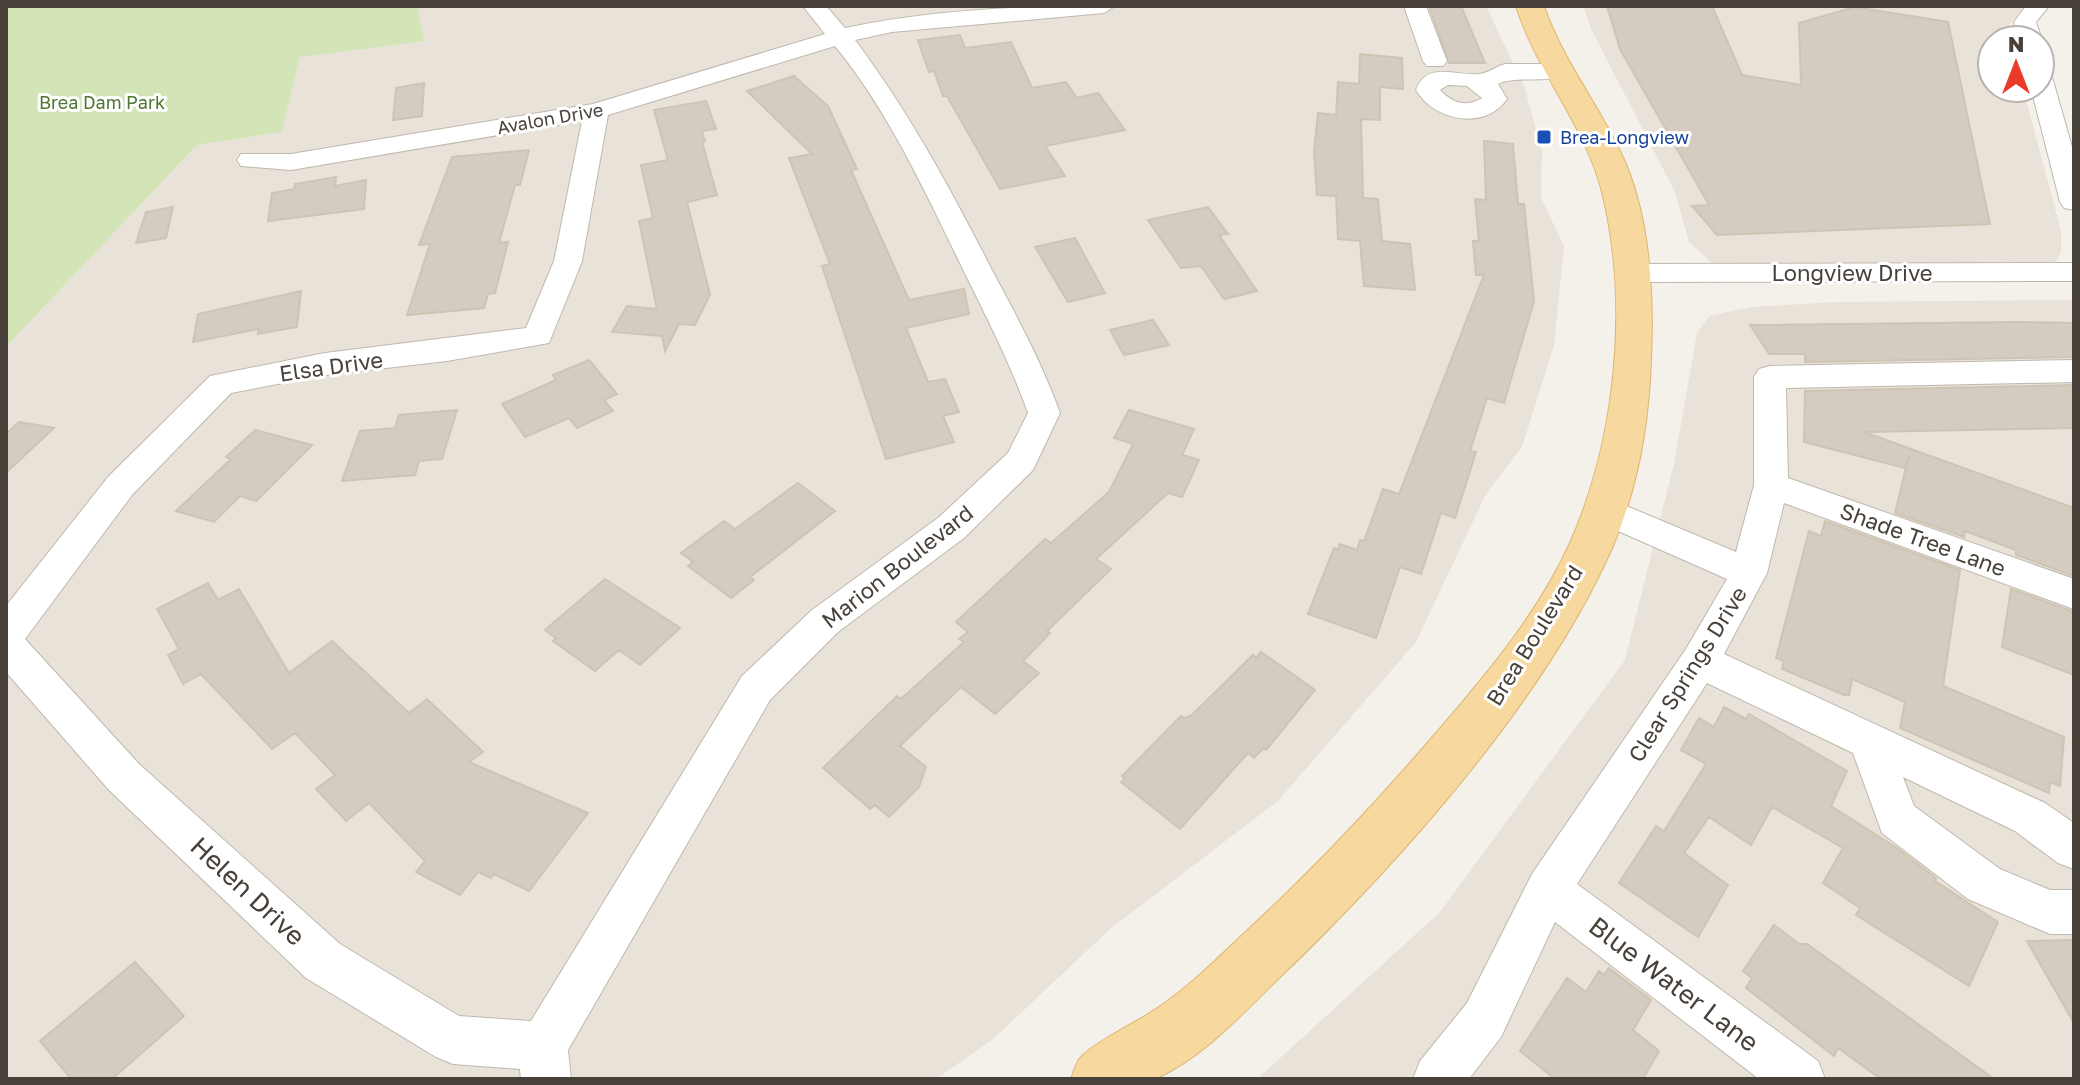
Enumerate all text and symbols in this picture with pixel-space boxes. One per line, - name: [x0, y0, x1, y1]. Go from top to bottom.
- north arrow: [1976, 24, 2056, 104]
- text: N: [2008, 30, 2024, 57]
- park label: Brea Dam Park: [39, 91, 165, 113]
- street label: Avalon Drive: [495, 98, 605, 138]
- place label: Brea-Longview: [1560, 126, 1690, 148]
- marker: Brea-Longview: [1535, 128, 1553, 146]
- street label: Longview Drive: [1771, 259, 1933, 286]
- street label: Elsa Drive: [277, 345, 385, 387]
- street label: Shade Tree Lane: [1836, 496, 2010, 582]
- street label: Marion Boulevard: [816, 499, 978, 633]
- street label: Brea Boulevard: [1480, 560, 1588, 710]
- street label: Clear Springs Drive: [1622, 581, 1752, 767]
- street label: Helen Drive: [184, 830, 312, 952]
- street label: Blue Water Lane: [1583, 910, 1765, 1058]

